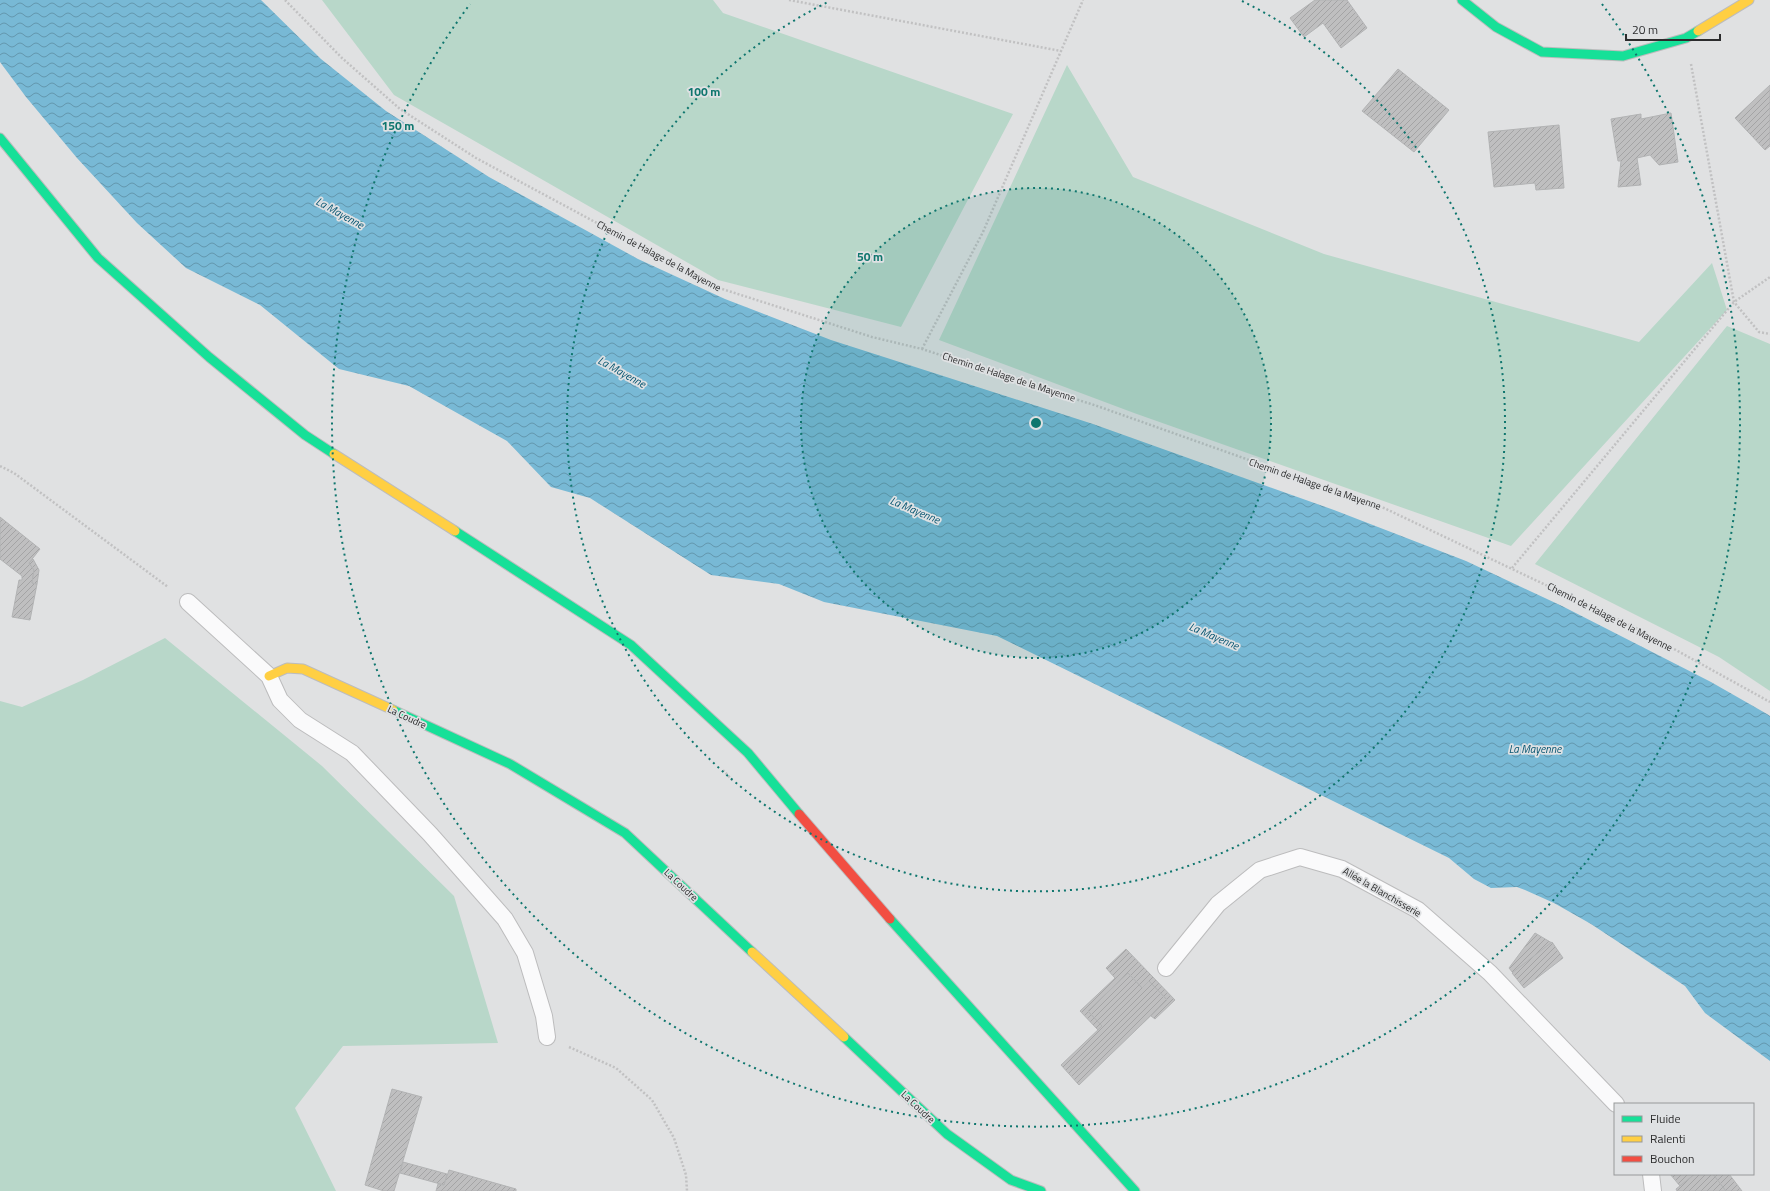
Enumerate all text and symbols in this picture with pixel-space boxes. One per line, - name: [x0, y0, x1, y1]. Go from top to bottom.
- scale bar: [1626, 16, 1720, 42]
- text: 20 m: [1632, 20, 1658, 39]
- text: 100 m: [688, 82, 720, 101]
- text: 150 m: [382, 116, 414, 135]
- water label: La Mayenne: [313, 193, 368, 233]
- street label: Chemin de Halage de la Mayenne: [594, 217, 724, 295]
- text: 50 m: [857, 247, 883, 266]
- street label: Chemin de Halage de la Mayenne: [941, 348, 1077, 406]
- water label: La Mayenne: [595, 352, 650, 392]
- centre of rings: [1029, 416, 1043, 430]
- street label: Chemin de Halage de la Mayenne: [1247, 454, 1383, 514]
- water label: La Mayenne: [888, 492, 943, 528]
- street label: Chemin de Halage de la Mayenne: [1545, 579, 1675, 655]
- water label: La Mayenne: [1187, 618, 1242, 654]
- street label: La Coudre: [385, 701, 429, 733]
- water label: La Mayenne: [1509, 741, 1562, 757]
- street label: Allée la Blanchisserie: [1340, 863, 1424, 921]
- street label: La Coudre: [661, 865, 701, 905]
- street label: La Coudre: [898, 1087, 938, 1127]
- legend: [1614, 1103, 1754, 1175]
- text: Fluide: [1650, 1109, 1681, 1128]
- text: Ralenti: [1650, 1129, 1685, 1148]
- text: Bouchon: [1650, 1149, 1695, 1168]

